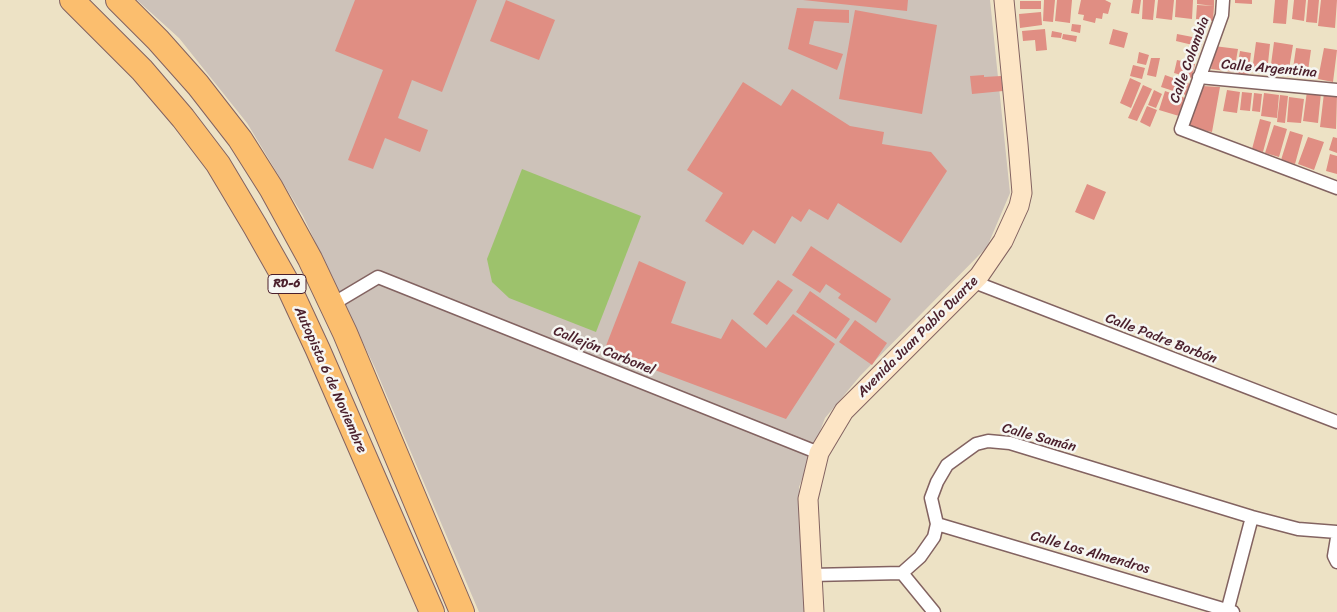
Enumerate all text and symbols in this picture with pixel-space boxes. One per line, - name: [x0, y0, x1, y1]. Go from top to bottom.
- street label: Calle Colombia: [1167, 15, 1213, 105]
- street label: Calle Argentina: [1220, 56, 1318, 82]
- street label: Avenida Juan Pablo Duarte: [854, 273, 982, 401]
- road number: RD-6: [268, 274, 306, 294]
- street label: Autopista 6 de Noviembre: [290, 304, 370, 456]
- street label: Calle Padre Borbón: [1103, 310, 1219, 368]
- street label: Callejón Carbonel: [551, 323, 657, 379]
- street label: Calle Samán: [1000, 420, 1078, 456]
- street label: Calle Los Almendros: [1029, 528, 1151, 578]

